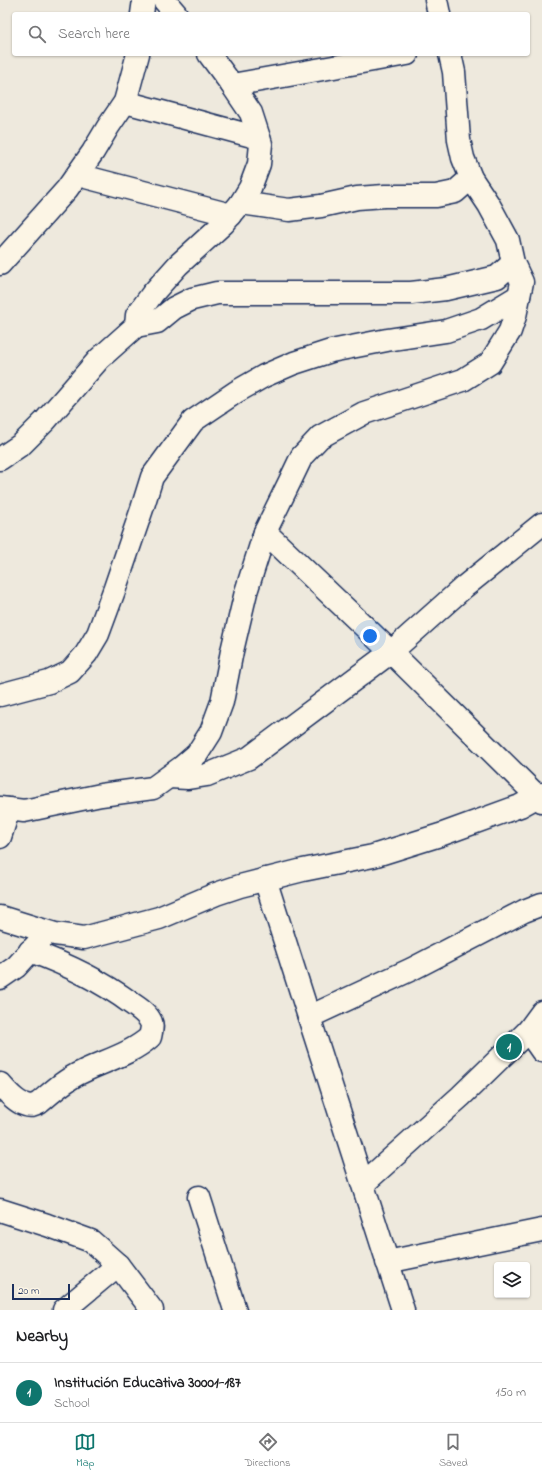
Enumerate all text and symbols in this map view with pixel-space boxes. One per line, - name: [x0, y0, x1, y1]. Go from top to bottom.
- search box: [12, 12, 530, 56]
- icon: search: [26, 23, 48, 45]
- text: Search here: [58, 23, 130, 45]
- your location: [360, 626, 380, 646]
- pin: 1: [496, 1032, 522, 1062]
- map controls: [494, 1262, 530, 1298]
- button: layers: [494, 1262, 530, 1298]
- scale bar: [12, 1282, 70, 1301]
- text: 20 m: [18, 1283, 40, 1299]
- text: Nearby: [16, 1324, 68, 1349]
- text: Institución Educativa 30001-187: [54, 1372, 241, 1394]
- text: 1: [27, 1383, 31, 1402]
- text: 150 m: [495, 1383, 526, 1402]
- text: School: [54, 1394, 90, 1413]
- tab: Map: [74, 1431, 96, 1471]
- tab: Directions: [245, 1431, 291, 1471]
- tab: Saved: [439, 1431, 468, 1471]

